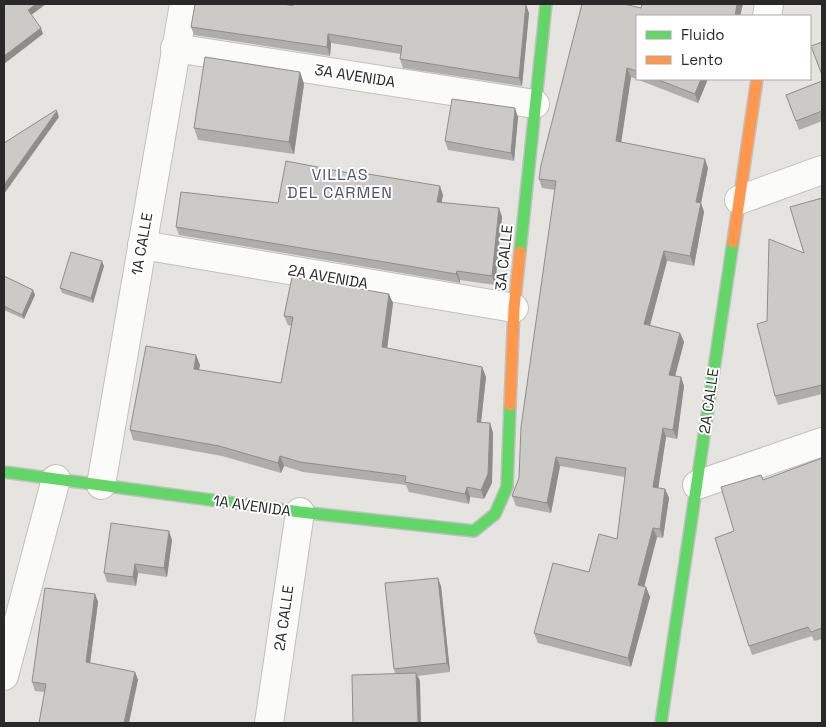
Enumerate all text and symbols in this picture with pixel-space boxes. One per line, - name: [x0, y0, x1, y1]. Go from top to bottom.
- legend: [636, 15, 811, 80]
- text: Fluido: [681, 25, 725, 44]
- text: Lento: [681, 50, 723, 69]
- street label: 3A AVENIDA: [313, 60, 397, 91]
- district label: VILLAS DEL CARMEN: [287, 164, 393, 203]
- street label: 1A CALLE: [127, 211, 156, 277]
- street label: 3A CALLE: [491, 224, 516, 292]
- street label: 2A AVENIDA: [286, 260, 370, 293]
- street label: 2A CALLE: [695, 367, 723, 435]
- street label: 1A AVENIDA: [212, 491, 293, 520]
- street label: 2A CALLE: [270, 584, 298, 652]

